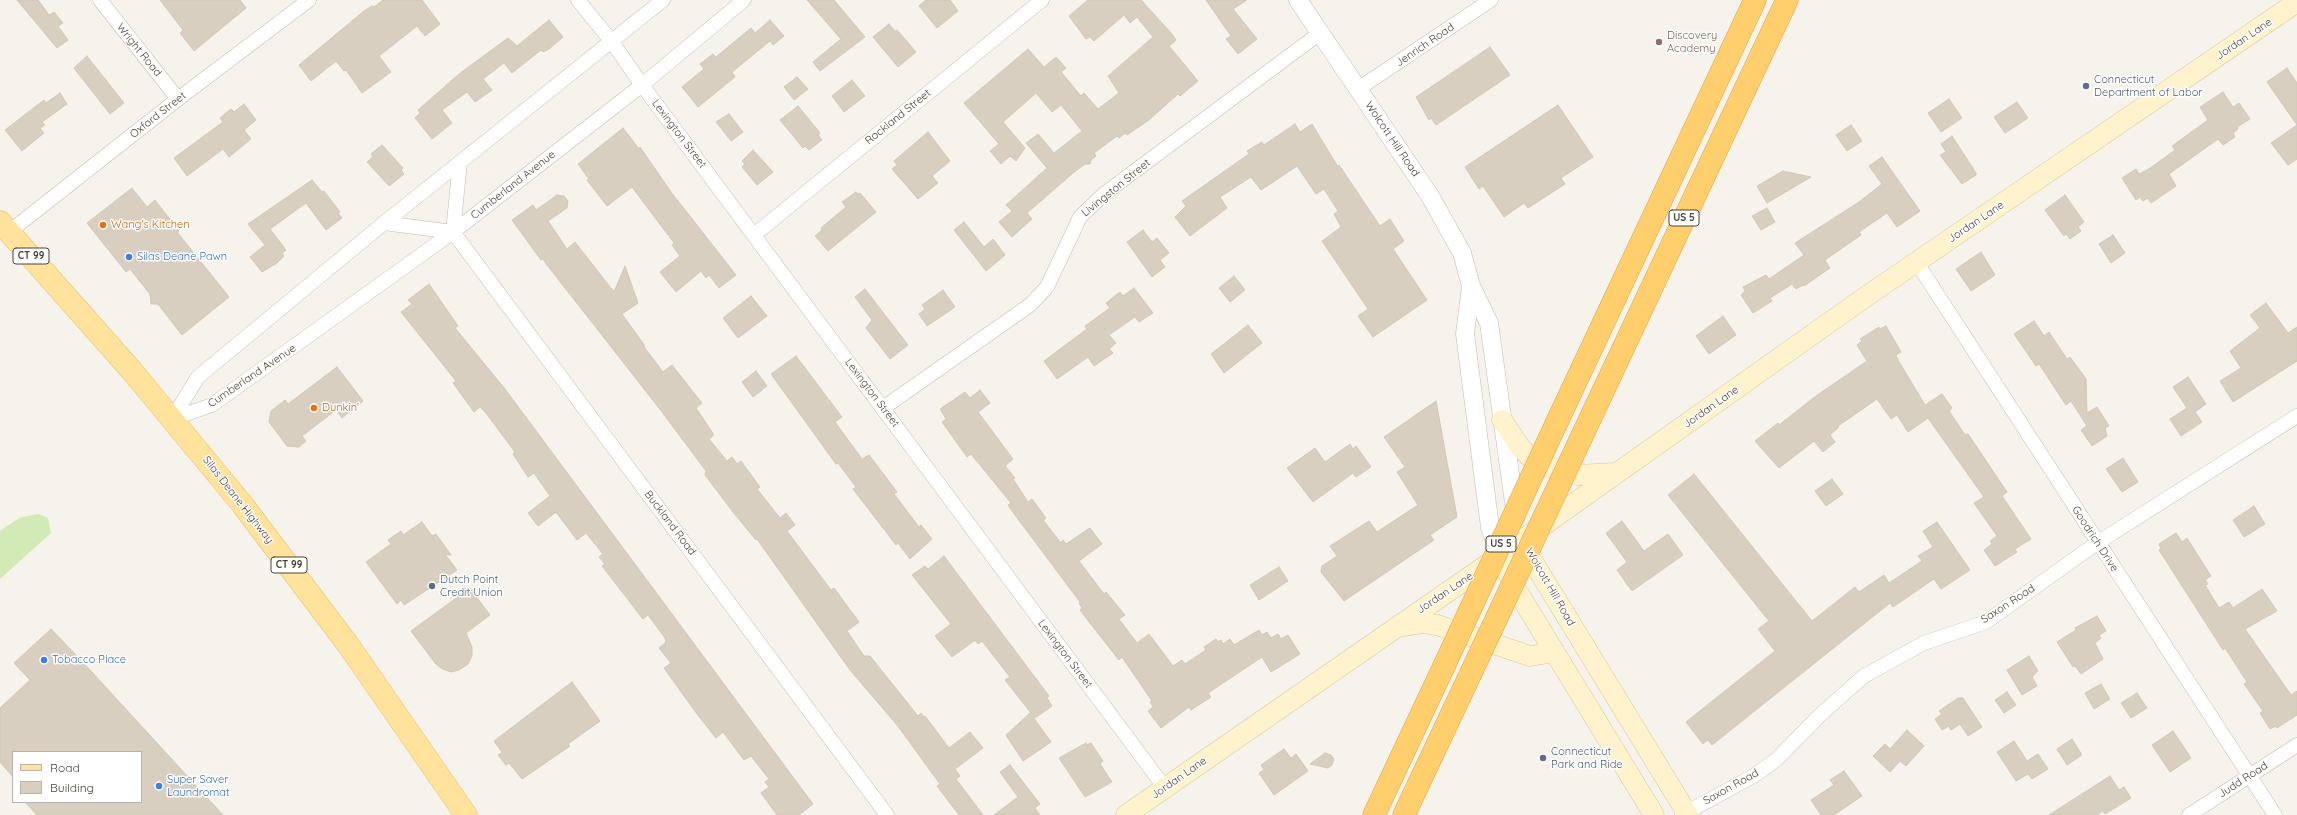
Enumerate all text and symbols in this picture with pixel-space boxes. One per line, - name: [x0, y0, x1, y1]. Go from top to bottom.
- street label: Jordan Lane: [2213, 15, 2275, 63]
- street label: Wright Road: [114, 21, 164, 79]
- street label: Jenrich Road: [1393, 21, 1457, 69]
- place label: Discovery Academy: [1667, 29, 1717, 55]
- marker: Discovery Academy: [1654, 37, 1664, 47]
- place label: Connecticut Department of Labor: [2094, 73, 2203, 99]
- marker: Connecticut Department of Labor: [2081, 81, 2091, 91]
- street label: Rockland Street: [862, 86, 934, 148]
- street label: Oxford Street: [127, 89, 189, 141]
- street label: Lexington Street: [649, 97, 709, 171]
- street label: Wolcott Hill Road: [1362, 99, 1422, 179]
- street label: Cumberland Avenue: [468, 148, 558, 222]
- street label: Livingston Street: [1079, 156, 1153, 220]
- street label: Jordan Lane: [1945, 198, 2007, 246]
- road number: US 5: [1669, 210, 1699, 226]
- place label: Wang's Kitchen: [111, 218, 190, 232]
- marker: Wang's Kitchen: [98, 220, 108, 230]
- road number: CT 99: [13, 248, 49, 264]
- place label: Silas Deane Pawn: [137, 250, 227, 264]
- marker: Silas Deane Pawn: [124, 252, 134, 262]
- street label: Cumberland Avenue: [205, 342, 299, 410]
- street label: Lexington Street: [842, 356, 902, 430]
- street label: Jordan Lane: [1681, 383, 1741, 431]
- place label: Dunkin': [322, 401, 359, 415]
- marker: Dunkin': [309, 403, 319, 413]
- street label: Silas Deane Highway: [200, 454, 276, 546]
- street label: Buckland Road: [641, 488, 699, 558]
- street label: Goodrich Drive: [2069, 504, 2121, 574]
- road number: US 5: [1486, 536, 1516, 552]
- street label: Wolcott Hill Road: [1522, 546, 1578, 628]
- road number: CT 99: [271, 557, 307, 573]
- street label: Jordan Lane: [1414, 569, 1476, 617]
- place label: Dutch Point Credit Union: [440, 573, 503, 599]
- marker: Dutch Point Credit Union: [427, 581, 437, 591]
- street label: Saxon Road: [1979, 582, 2037, 626]
- street label: Lexington Street: [1035, 617, 1095, 691]
- place label: Tobacco Place: [52, 653, 126, 667]
- marker: Tobacco Place: [39, 655, 49, 665]
- place label: Connecticut Park and Ride: [1551, 745, 1623, 771]
- legend: [12, 751, 142, 803]
- marker: Connecticut Park and Ride: [1538, 753, 1548, 763]
- street label: Jordan Lane: [1149, 754, 1209, 802]
- street label: Judd Road: [2216, 759, 2270, 801]
- text: Road: [50, 760, 80, 775]
- street label: Saxon Road: [1701, 766, 1761, 808]
- place label: Super Saver Laundromat: [167, 773, 230, 799]
- text: Building: [50, 780, 94, 795]
- marker: Super Saver Laundromat: [154, 781, 164, 791]

